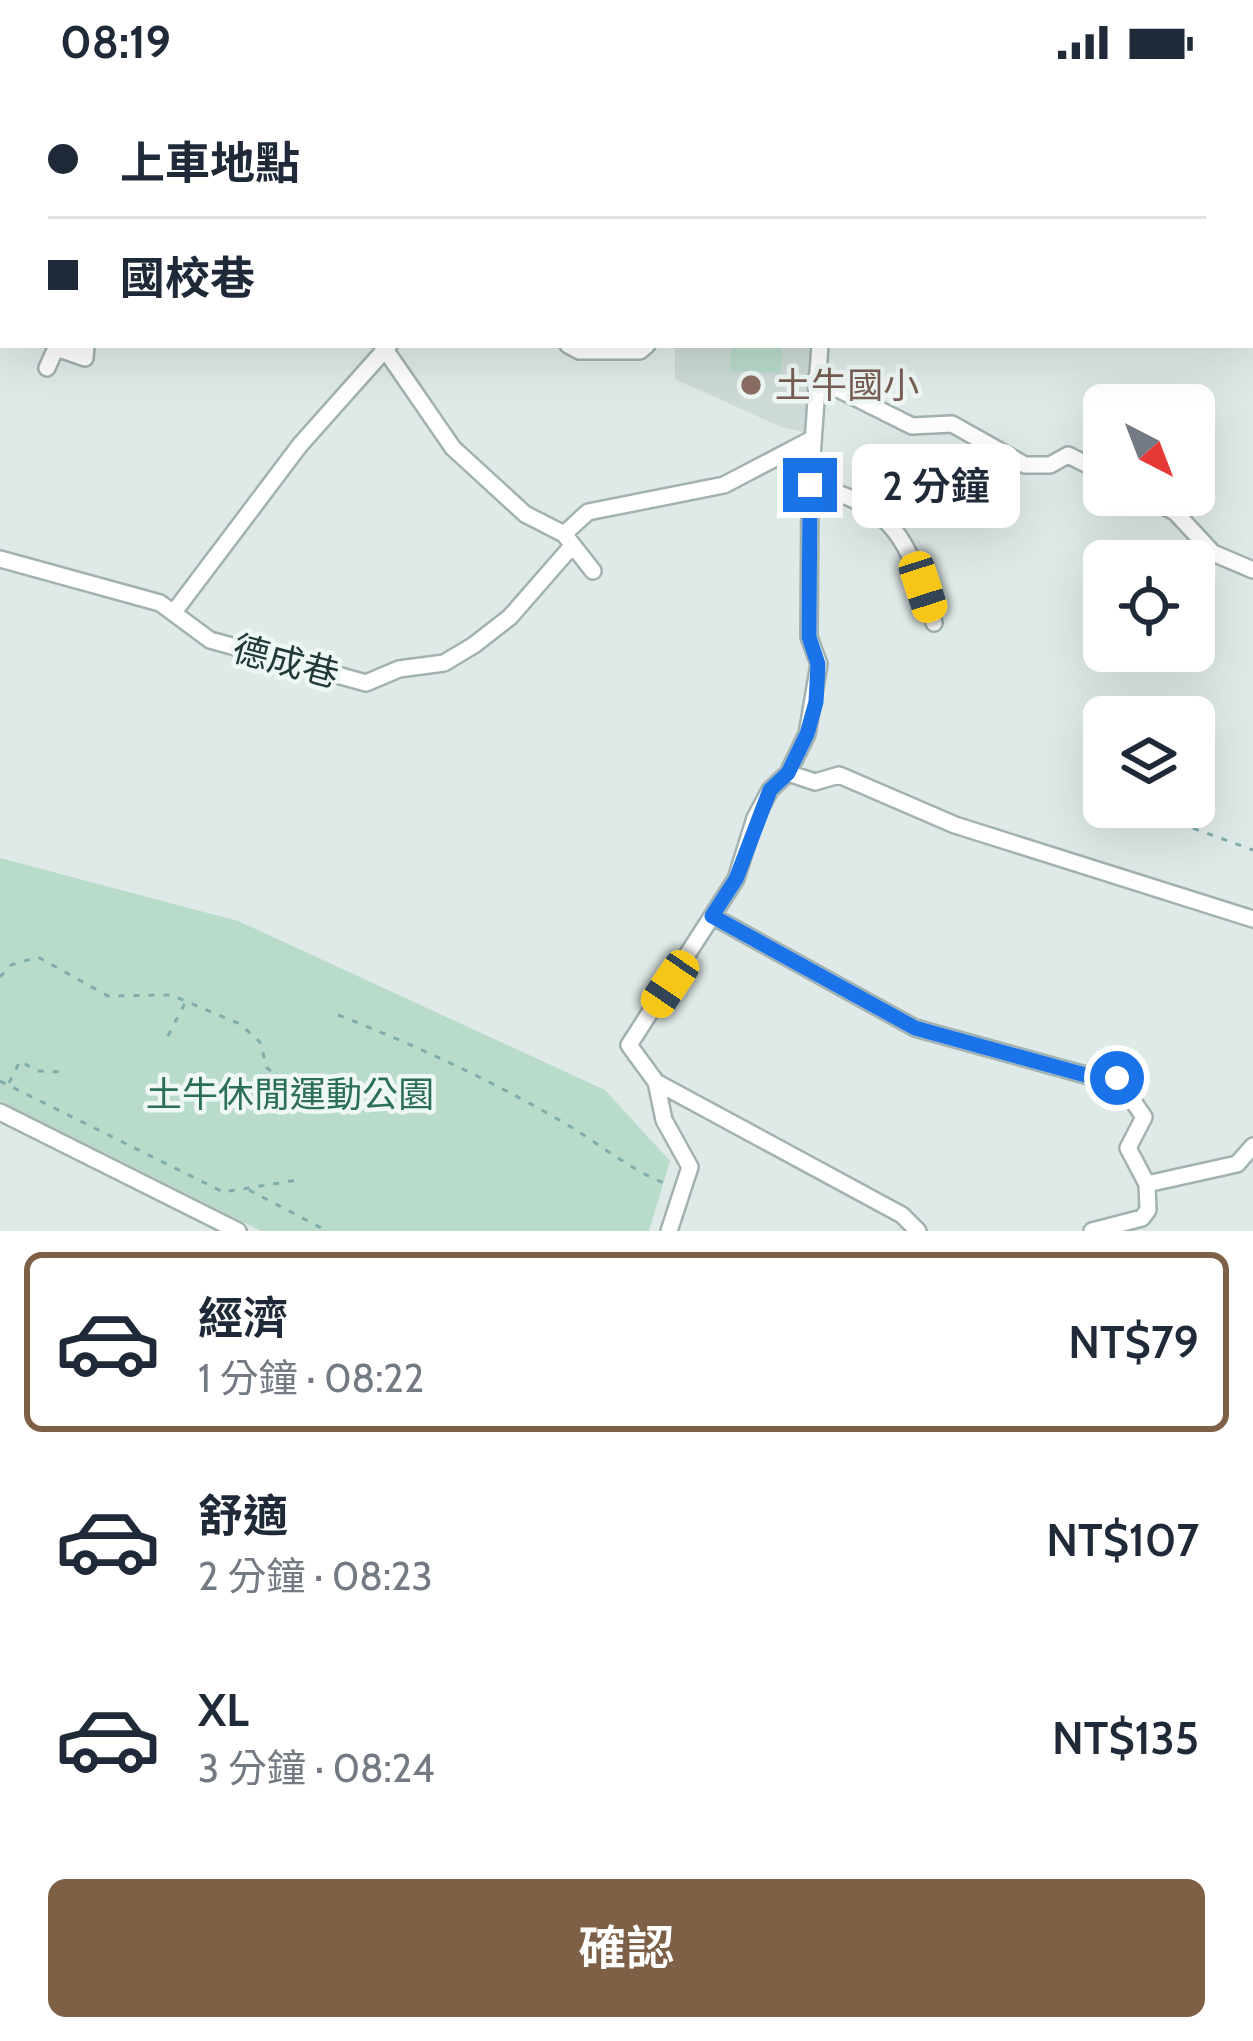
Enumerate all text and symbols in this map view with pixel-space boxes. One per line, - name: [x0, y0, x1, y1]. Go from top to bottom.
- text: 08:19: [60, 15, 171, 69]
- text: 上車地點: [120, 136, 300, 190]
- text: 國校巷: [120, 251, 255, 305]
- place label: 土牛國小: [775, 363, 919, 407]
- marker: 土牛國小: [738, 372, 764, 398]
- north arrow: [1083, 384, 1215, 516]
- map controls: [1083, 384, 1215, 828]
- callout: 2 分鐘: [852, 443, 1020, 527]
- route end: [783, 458, 837, 512]
- text: 2 分鐘: [882, 462, 990, 510]
- button: locate: [1083, 540, 1215, 672]
- car: [895, 547, 951, 627]
- street label: 德成巷: [228, 626, 344, 696]
- button: layers: [1083, 696, 1215, 828]
- car: [635, 944, 705, 1024]
- route start: [1090, 1051, 1144, 1105]
- park label: 土牛休閒運動公園: [146, 1072, 434, 1116]
- icon: car: [54, 1288, 162, 1396]
- text: 經濟: [198, 1291, 288, 1345]
- text: NT$79: [1068, 1315, 1199, 1369]
- text: 1 分鐘 · 08:22: [198, 1354, 424, 1402]
- icon: car: [54, 1486, 162, 1594]
- text: 舒適: [198, 1489, 288, 1543]
- text: NT$107: [1046, 1513, 1199, 1567]
- text: 2 分鐘 · 08:23: [198, 1552, 433, 1600]
- text: XL: [198, 1683, 249, 1737]
- icon: car: [54, 1684, 162, 1792]
- text: NT$135: [1052, 1711, 1199, 1765]
- text: 3 分鐘 · 08:24: [198, 1744, 435, 1792]
- button: 確認: [48, 1879, 1205, 2017]

